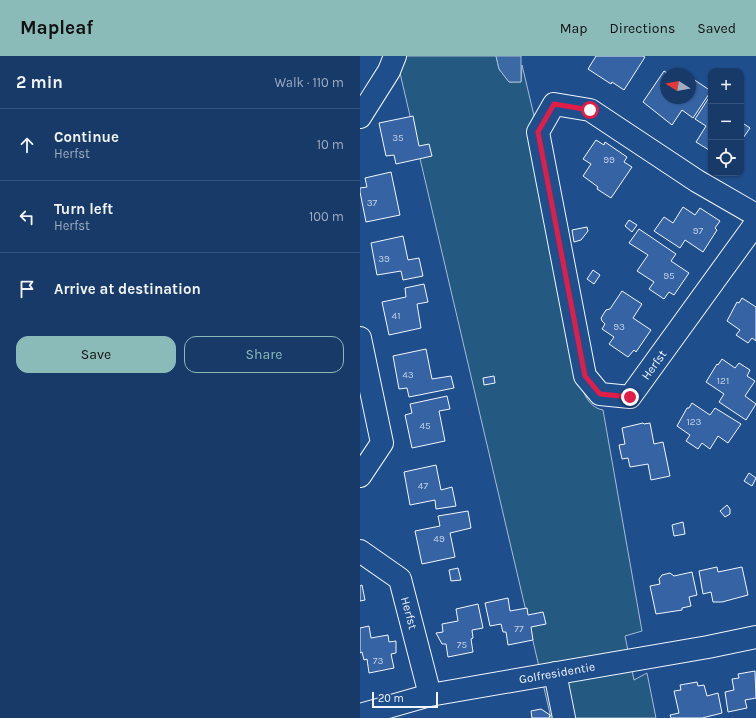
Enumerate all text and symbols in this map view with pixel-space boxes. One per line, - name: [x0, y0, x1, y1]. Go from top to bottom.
- text: Mapleaf: [20, 17, 93, 39]
- text: Map: [560, 20, 588, 37]
- text: Directions: [610, 20, 675, 37]
- text: Saved: [697, 20, 736, 37]
- north arrow: [660, 68, 696, 104]
- map controls: [708, 68, 744, 176]
- button: +: [708, 68, 744, 104]
- text: 2 min: [16, 72, 63, 92]
- text: Walk · 110 m: [275, 75, 344, 90]
- route start: [581, 101, 599, 119]
- button: −: [708, 104, 744, 140]
- text: Continue: [54, 128, 119, 146]
- house number: 35: [392, 132, 404, 144]
- icon: ahead: [16, 134, 38, 156]
- text: 10 m: [317, 137, 344, 152]
- button: locate: [708, 140, 744, 176]
- text: Herfst: [54, 146, 90, 161]
- house number: 99: [603, 154, 615, 166]
- house number: 37: [367, 197, 378, 209]
- text: Turn left: [54, 200, 113, 218]
- icon: left: [16, 206, 38, 228]
- text: 100 m: [309, 209, 344, 224]
- text: Herfst: [54, 218, 90, 233]
- house number: 97: [693, 225, 704, 237]
- house number: 39: [378, 253, 390, 265]
- house number: 95: [663, 270, 675, 282]
- icon: arrive: [16, 278, 38, 300]
- text: Arrive at destination: [54, 280, 201, 298]
- house number: 41: [392, 310, 400, 322]
- house number: 93: [613, 321, 625, 333]
- button: Save: [16, 336, 176, 373]
- button: Share: [184, 336, 344, 373]
- street label: Herfst: [639, 347, 670, 383]
- house number: 43: [402, 369, 414, 381]
- house number: 121: [717, 375, 729, 387]
- route end: [621, 388, 639, 406]
- house number: 123: [686, 416, 702, 428]
- house number: 45: [419, 420, 431, 432]
- house number: 47: [418, 480, 428, 492]
- house number: 49: [433, 533, 445, 545]
- street label: Herfst: [398, 595, 420, 631]
- house number: 77: [514, 623, 524, 635]
- house number: 75: [457, 639, 468, 651]
- house number: 73: [373, 655, 383, 667]
- street label: Golfresidentie: [518, 659, 596, 687]
- scale bar: [372, 690, 438, 709]
- text: 20 m: [378, 692, 404, 705]

